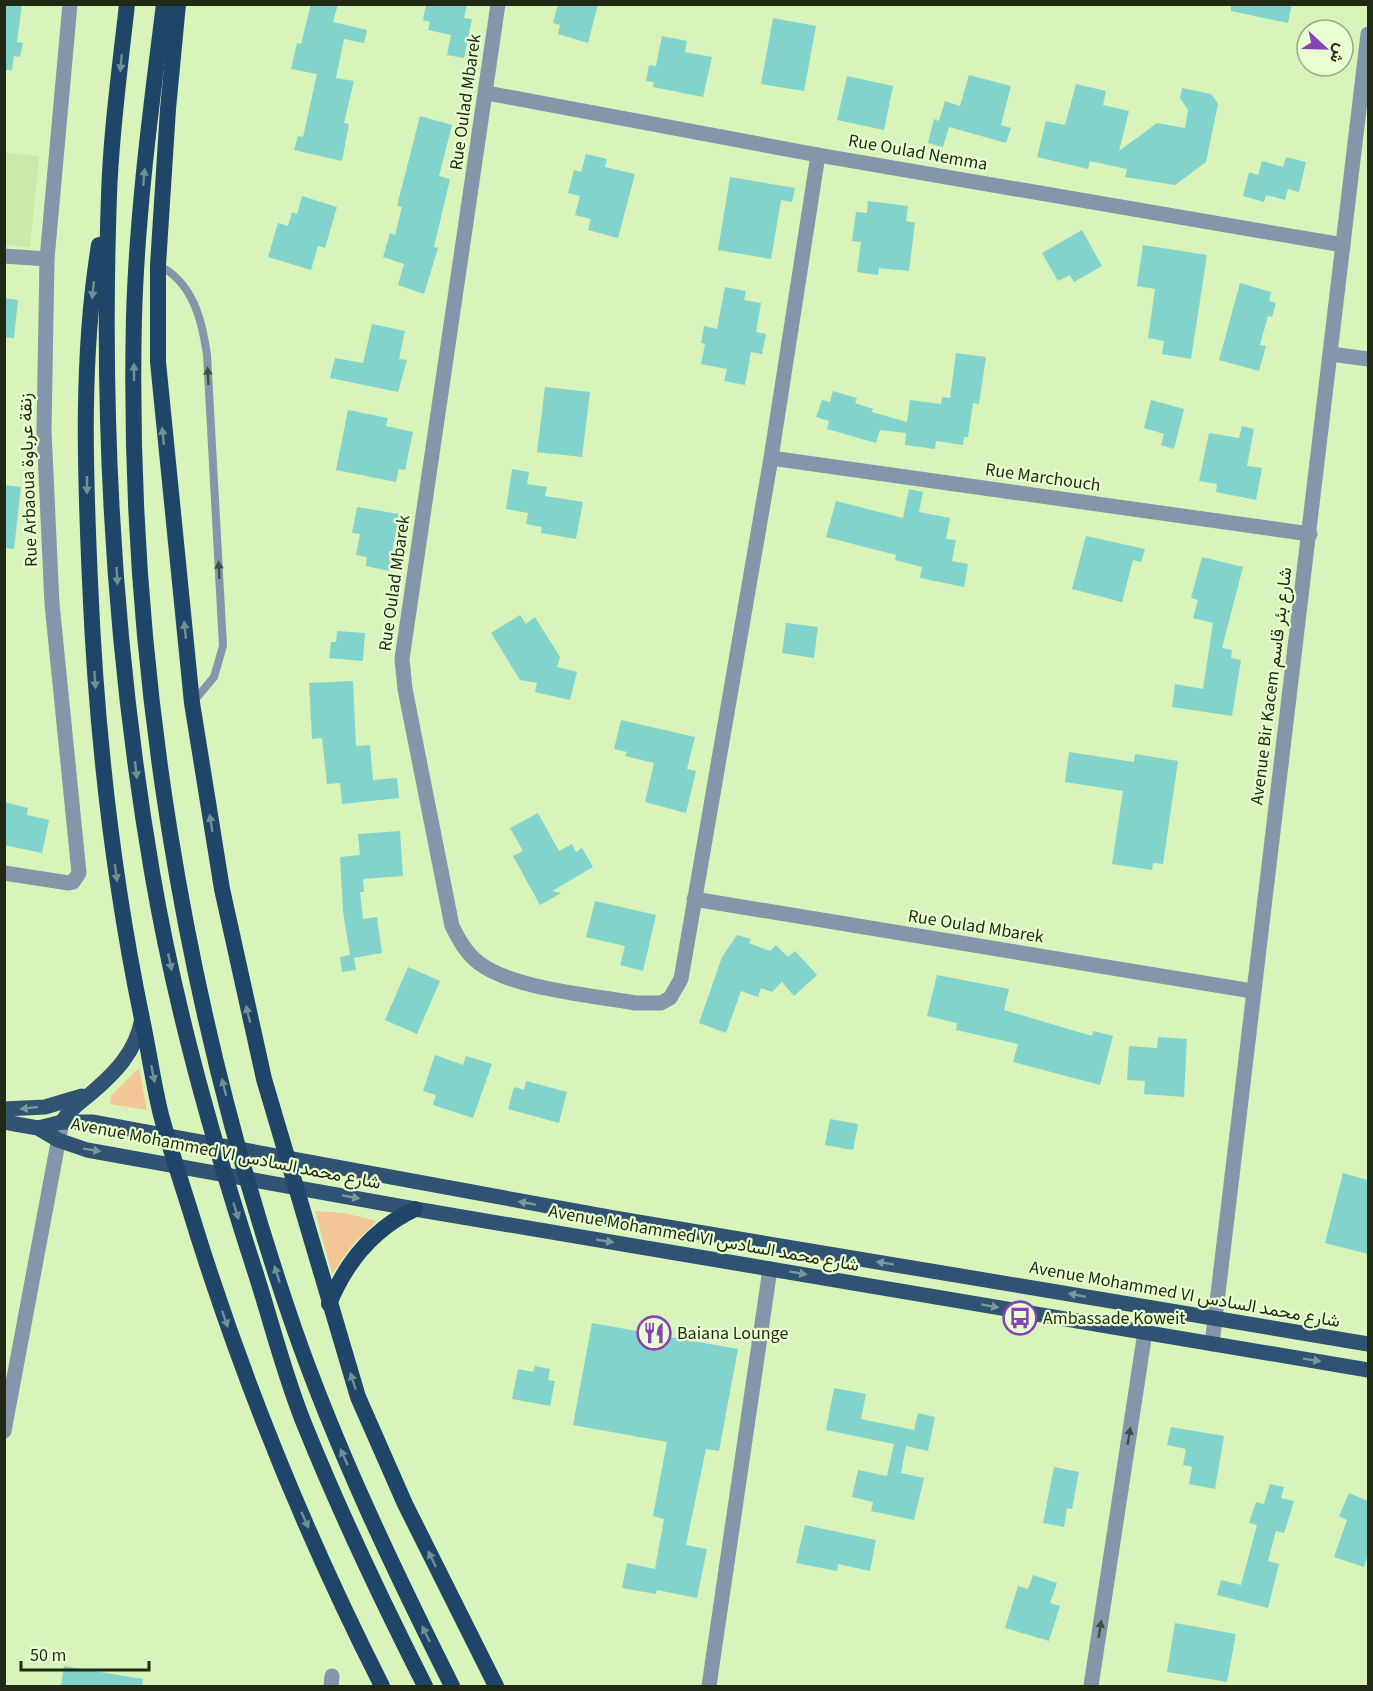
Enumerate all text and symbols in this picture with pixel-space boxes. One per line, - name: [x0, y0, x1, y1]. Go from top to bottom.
- north arrow: [1295, 18, 1355, 78]
- street label: Rue Oulad Mbarek: [444, 32, 487, 172]
- text: ش: [1324, 40, 1352, 66]
- one-way arrow: [116, 53, 126, 72]
- street label: Rue Oulad Nemma: [846, 128, 990, 177]
- one-way arrow: [139, 167, 149, 186]
- one-way arrow: [89, 280, 98, 299]
- one-way arrow: [129, 362, 139, 381]
- one-way arrow: [203, 366, 212, 385]
- street label: Rue Arbaoua زنقة عرباوة: [13, 393, 44, 567]
- one-way arrow: [158, 426, 168, 445]
- street label: Rue Marchouch: [984, 457, 1102, 498]
- one-way arrow: [82, 475, 92, 494]
- street label: Rue Oulad Mbarek: [373, 513, 416, 653]
- one-way arrow: [214, 561, 223, 580]
- one-way arrow: [113, 566, 122, 585]
- street label: Avenue Bir Kacem شارع بئر قاسم: [1245, 566, 1298, 806]
- one-way arrow: [180, 620, 189, 639]
- one-way arrow: [90, 670, 99, 689]
- one-way arrow: [132, 760, 141, 779]
- one-way arrow: [207, 813, 216, 832]
- one-way arrow: [112, 864, 121, 883]
- street label: Rue Oulad Mbarek: [906, 903, 1046, 950]
- one-way arrow: [166, 953, 175, 972]
- one-way arrow: [243, 1004, 252, 1023]
- one-way arrow: [149, 1065, 158, 1084]
- one-way arrow: [218, 1077, 228, 1096]
- one-way arrow: [20, 1103, 39, 1113]
- street label: Avenue Mohammed VI شارع محمد السادس: [69, 1111, 383, 1196]
- one-way arrow: [82, 1146, 101, 1155]
- one-way arrow: [342, 1193, 361, 1202]
- one-way arrow: [517, 1198, 536, 1207]
- street label: Avenue Mohammed VI شارع محمد السادس: [547, 1199, 861, 1278]
- one-way arrow: [232, 1202, 241, 1220]
- one-way arrow: [596, 1237, 615, 1246]
- street label: Avenue Mohammed VI شارع محمد السادس: [1028, 1255, 1342, 1334]
- one-way arrow: [875, 1258, 894, 1267]
- one-way arrow: [272, 1265, 281, 1283]
- one-way arrow: [788, 1269, 807, 1278]
- one-way arrow: [1067, 1290, 1086, 1299]
- bus stop icon: Ambassade Koweit: [1002, 1300, 1038, 1336]
- one-way arrow: [981, 1302, 1000, 1311]
- place label: Ambassade Koweit: [1043, 1306, 1185, 1331]
- one-way arrow: [220, 1310, 230, 1328]
- restaurant icon: Baiana Lounge: [636, 1315, 672, 1351]
- place label: Baiana Lounge: [677, 1321, 788, 1346]
- one-way arrow: [1303, 1356, 1322, 1365]
- one-way arrow: [348, 1372, 357, 1390]
- one-way arrow: [1125, 1426, 1134, 1445]
- one-way arrow: [339, 1448, 349, 1466]
- one-way arrow: [300, 1511, 310, 1529]
- one-way arrow: [427, 1551, 437, 1568]
- one-way arrow: [1095, 1619, 1104, 1638]
- one-way arrow: [421, 1626, 431, 1643]
- scale bar: [21, 1634, 148, 1672]
- text: 50 m: [30, 1643, 66, 1668]

